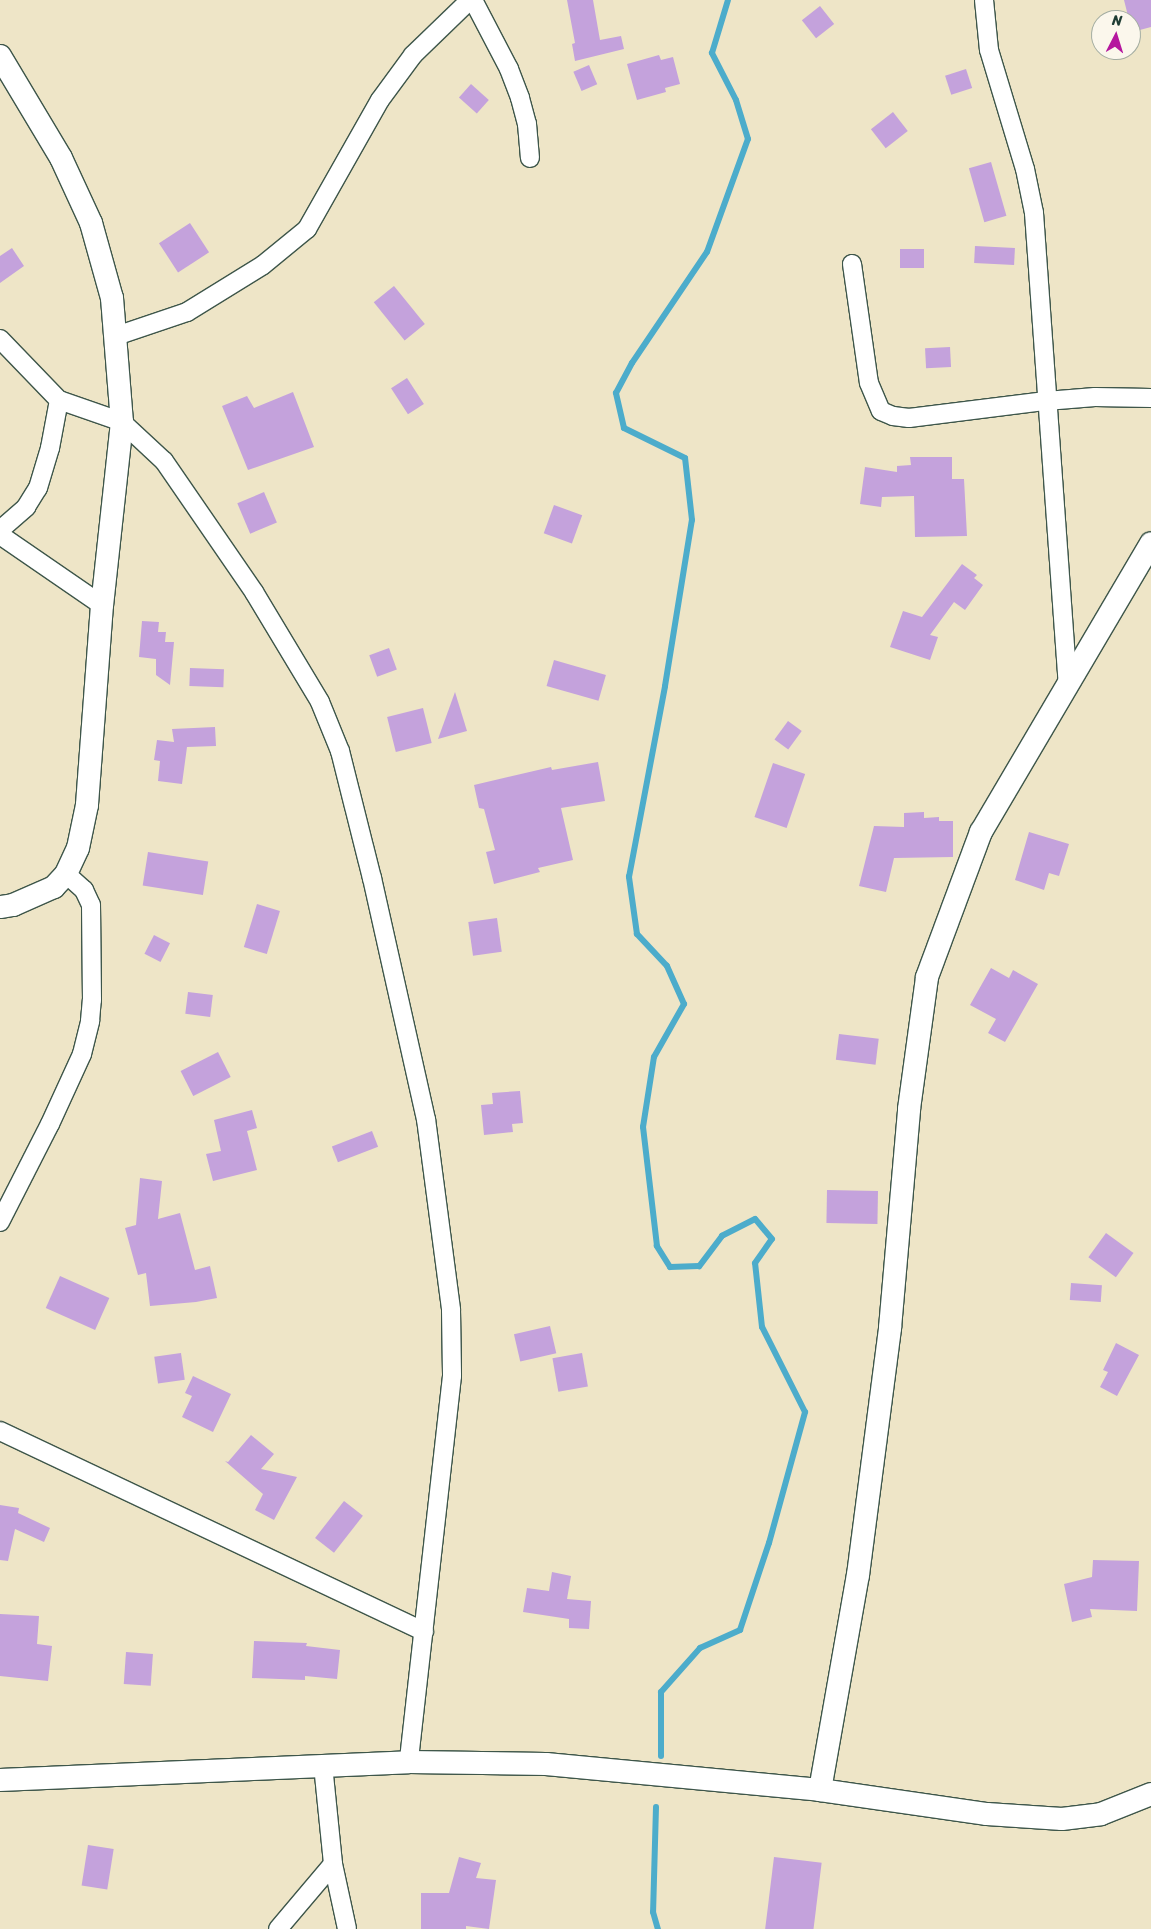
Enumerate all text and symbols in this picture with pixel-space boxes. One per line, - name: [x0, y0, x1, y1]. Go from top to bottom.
- text: N: [1111, 8, 1123, 33]
- north arrow: [1091, 10, 1141, 60]

